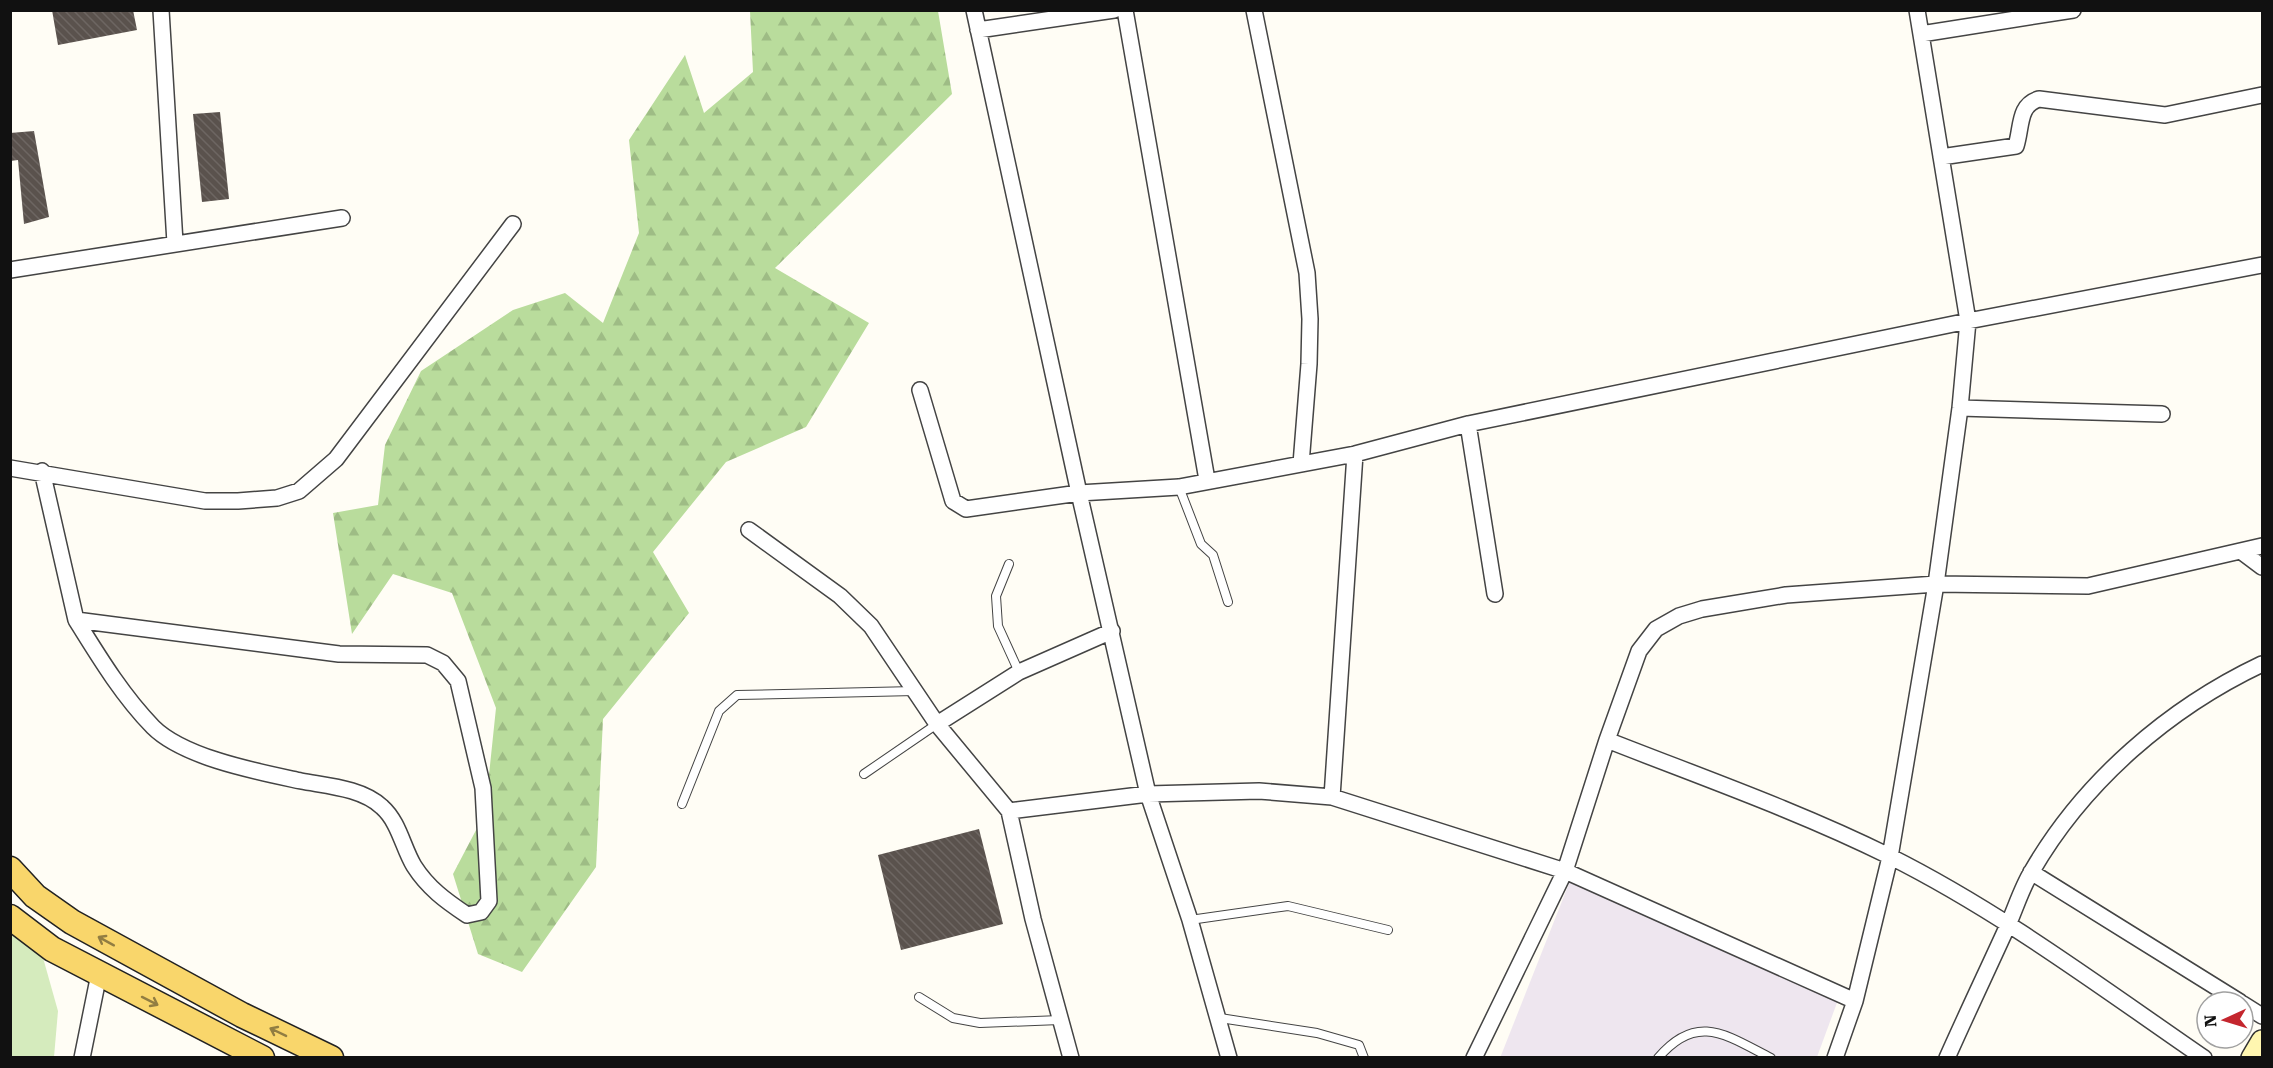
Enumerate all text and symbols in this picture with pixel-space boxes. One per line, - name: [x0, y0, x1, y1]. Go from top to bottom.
- one-way arrow: [98, 935, 115, 947]
- north arrow: [2195, 990, 2255, 1050]
- one-way arrow: [141, 995, 158, 1007]
- text: N: [2201, 1014, 2220, 1028]
- one-way arrow: [270, 1026, 288, 1038]

